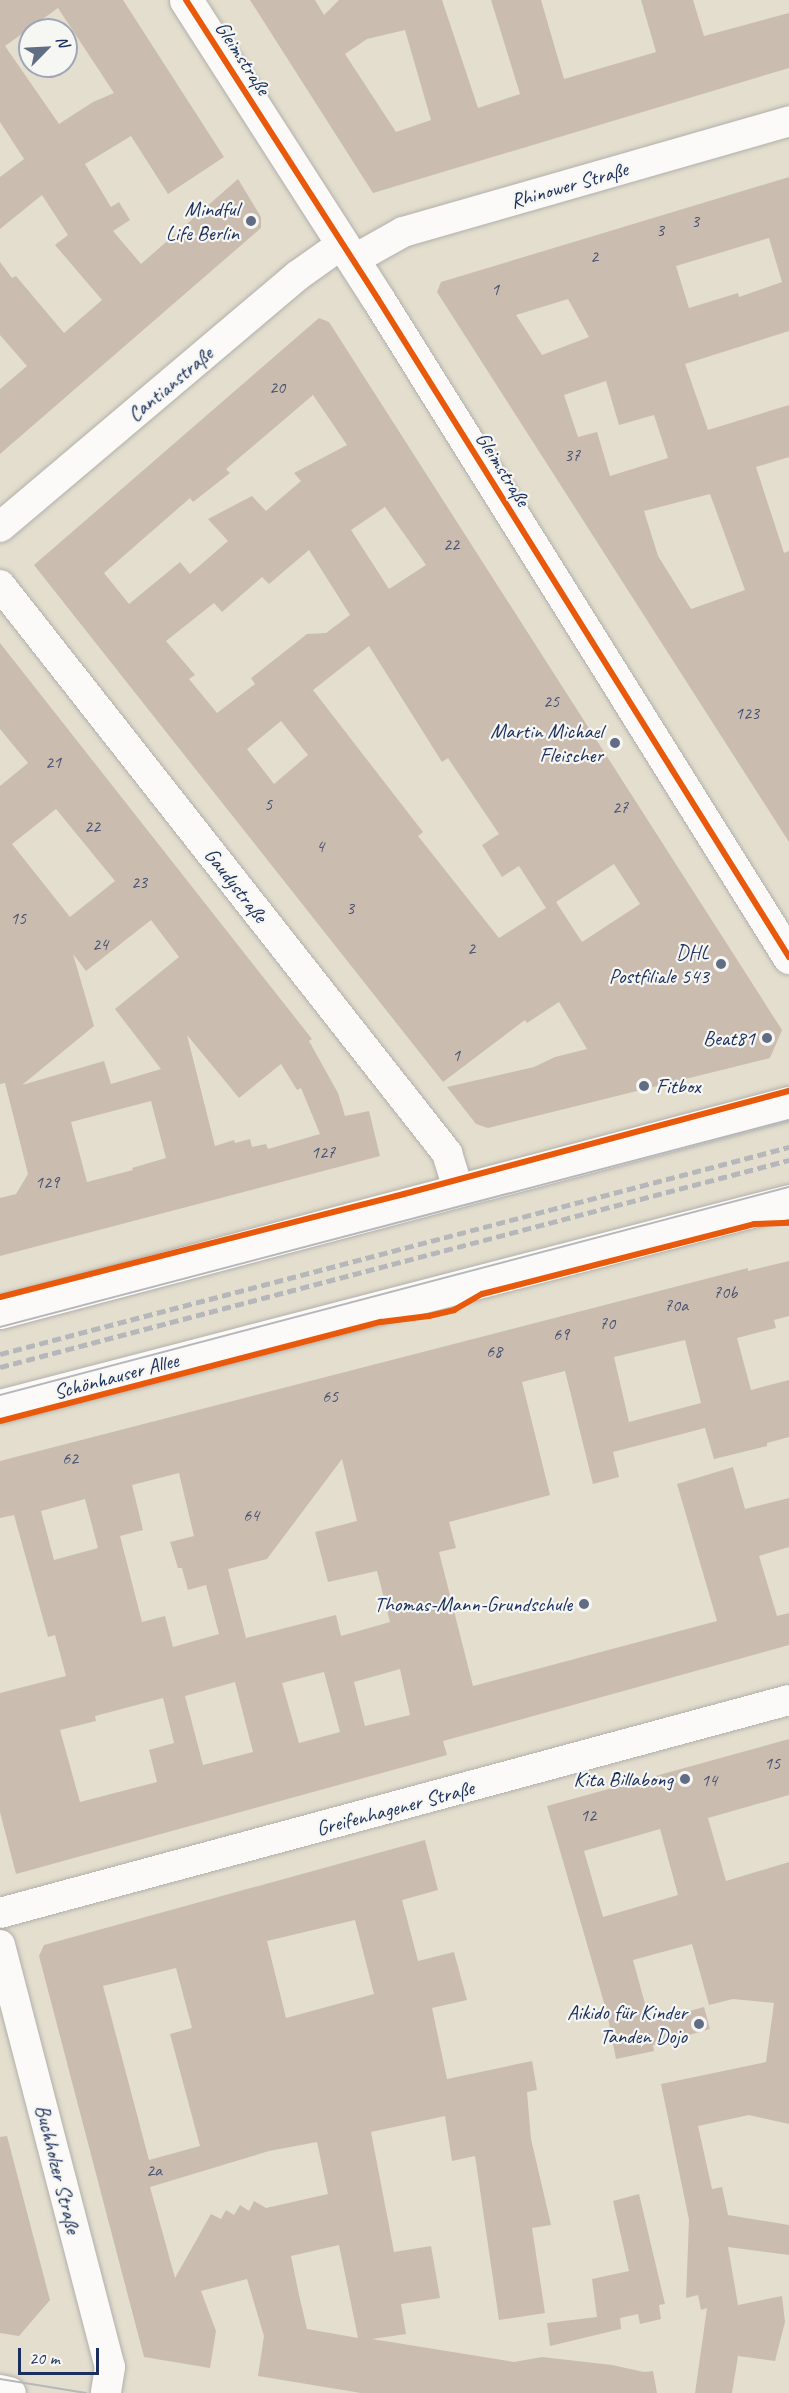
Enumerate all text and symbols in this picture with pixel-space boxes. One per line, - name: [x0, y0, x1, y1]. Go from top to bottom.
- street label: Gleimstraße: [210, 16, 276, 100]
- north arrow: [18, 18, 78, 78]
- text: N: [51, 33, 74, 50]
- street label: Rhinower Straße: [507, 156, 631, 214]
- place label: Mindful Life Berlin: [165, 196, 239, 246]
- house number: 3: [691, 210, 699, 232]
- marker: Mindful Life Berlin: [244, 214, 258, 228]
- house number: 3: [656, 219, 664, 241]
- house number: 2: [590, 245, 598, 267]
- house number: 1: [491, 278, 499, 300]
- street label: Cantianstraße: [122, 341, 218, 427]
- house number: 20: [269, 376, 285, 398]
- street label: Gleimstraße: [470, 427, 536, 511]
- house number: 37: [564, 444, 580, 466]
- house number: 22: [443, 533, 459, 555]
- house number: 25: [543, 690, 559, 712]
- house number: 123: [735, 702, 759, 724]
- place label: Martin Michael Fleischer: [491, 718, 603, 768]
- marker: Martin Michael Fleischer: [608, 736, 622, 750]
- house number: 21: [45, 751, 61, 773]
- house number: 5: [264, 793, 272, 815]
- house number: 27: [612, 796, 628, 818]
- house number: 22: [84, 815, 100, 837]
- house number: 4: [316, 835, 324, 857]
- street label: Gaudystraße: [199, 843, 273, 927]
- house number: 23: [131, 871, 147, 893]
- house number: 3: [346, 897, 354, 919]
- house number: 15: [10, 907, 26, 929]
- house number: 24: [92, 933, 108, 955]
- house number: 2: [467, 937, 475, 959]
- place label: DHL Postfiliale 543: [609, 939, 709, 989]
- marker: DHL Postfiliale 543: [714, 957, 728, 971]
- place label: Beat81: [703, 1025, 755, 1051]
- marker: Beat81: [760, 1031, 774, 1045]
- house number: 1: [452, 1044, 460, 1066]
- place label: Fitbox: [656, 1073, 700, 1099]
- marker: Fitbox: [637, 1079, 651, 1093]
- house number: 127: [311, 1141, 335, 1163]
- house number: 129: [35, 1171, 59, 1193]
- house number: 70b: [713, 1281, 737, 1303]
- house number: 70a: [664, 1294, 688, 1316]
- house number: 70: [599, 1312, 615, 1334]
- house number: 69: [553, 1323, 569, 1345]
- house number: 68: [486, 1340, 502, 1362]
- street label: Schönhauser Allee: [51, 1347, 181, 1405]
- house number: 65: [322, 1385, 338, 1407]
- house number: 62: [62, 1447, 78, 1469]
- house number: 64: [243, 1504, 259, 1526]
- place label: Thomas-Mann-Grundschule: [374, 1591, 572, 1617]
- marker: Thomas-Mann-Grundschule: [577, 1597, 591, 1611]
- house number: 15: [764, 1752, 780, 1774]
- place label: Kita Billabong: [574, 1766, 673, 1792]
- house number: 14: [701, 1769, 717, 1791]
- marker: Kita Billabong: [678, 1772, 692, 1786]
- street label: Greifenhagener Straße: [313, 1775, 477, 1841]
- house number: 12: [580, 1804, 596, 1826]
- place label: Aikido für Kinder Tanden Dojo: [567, 1999, 687, 2049]
- marker: Aikido für Kinder Tanden Dojo: [692, 2017, 706, 2031]
- street label: Buchholzer Straße: [30, 2102, 86, 2236]
- house number: 2a: [146, 2159, 162, 2181]
- scale bar: [21, 2336, 102, 2374]
- text: 20 m: [29, 2347, 60, 2369]

